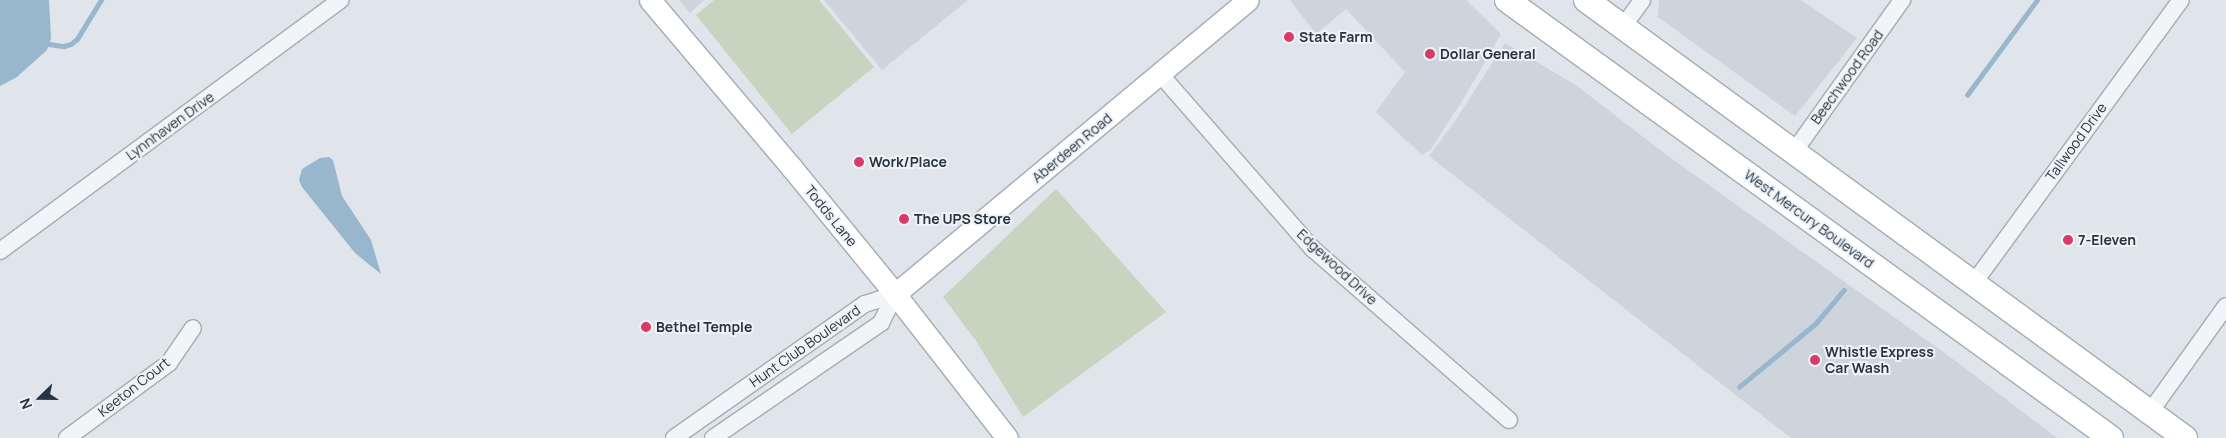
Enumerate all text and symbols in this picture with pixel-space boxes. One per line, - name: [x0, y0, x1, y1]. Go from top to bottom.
- street label: Beechwood Road: [1807, 27, 1887, 127]
- place label: State Farm: [1299, 29, 1373, 45]
- marker: State Farm: [1283, 31, 1295, 43]
- place label: Dollar General: [1440, 46, 1536, 62]
- marker: Dollar General: [1424, 48, 1436, 60]
- street label: Lynnhaven Drive: [123, 88, 217, 164]
- street label: Tallwood Drive: [2042, 100, 2110, 184]
- street label: Aberdeen Road: [1029, 110, 1115, 186]
- place label: Work/Place: [869, 154, 947, 170]
- marker: Work/Place: [853, 156, 865, 168]
- street label: West Mercury Boulevard: [1741, 166, 1877, 272]
- street label: Todds Lane: [801, 182, 861, 250]
- place label: The UPS Store: [914, 211, 1011, 227]
- marker: The UPS Store: [898, 213, 910, 225]
- street label: Edgewood Drive: [1293, 226, 1381, 308]
- place label: 7-Eleven: [2078, 232, 2136, 248]
- marker: 7-Eleven: [2062, 234, 2074, 246]
- street label: Hunt Club Boulevard: [746, 301, 864, 391]
- place label: Bethel Temple: [656, 319, 752, 335]
- marker: Bethel Temple: [640, 321, 652, 333]
- place label: Whistle Express Car Wash: [1825, 344, 1934, 377]
- street label: Keeton Court: [95, 354, 173, 420]
- marker: Whistle Express Car Wash: [1809, 354, 1821, 366]
- north arrow: [15, 373, 65, 423]
- text: N: [15, 396, 36, 412]

